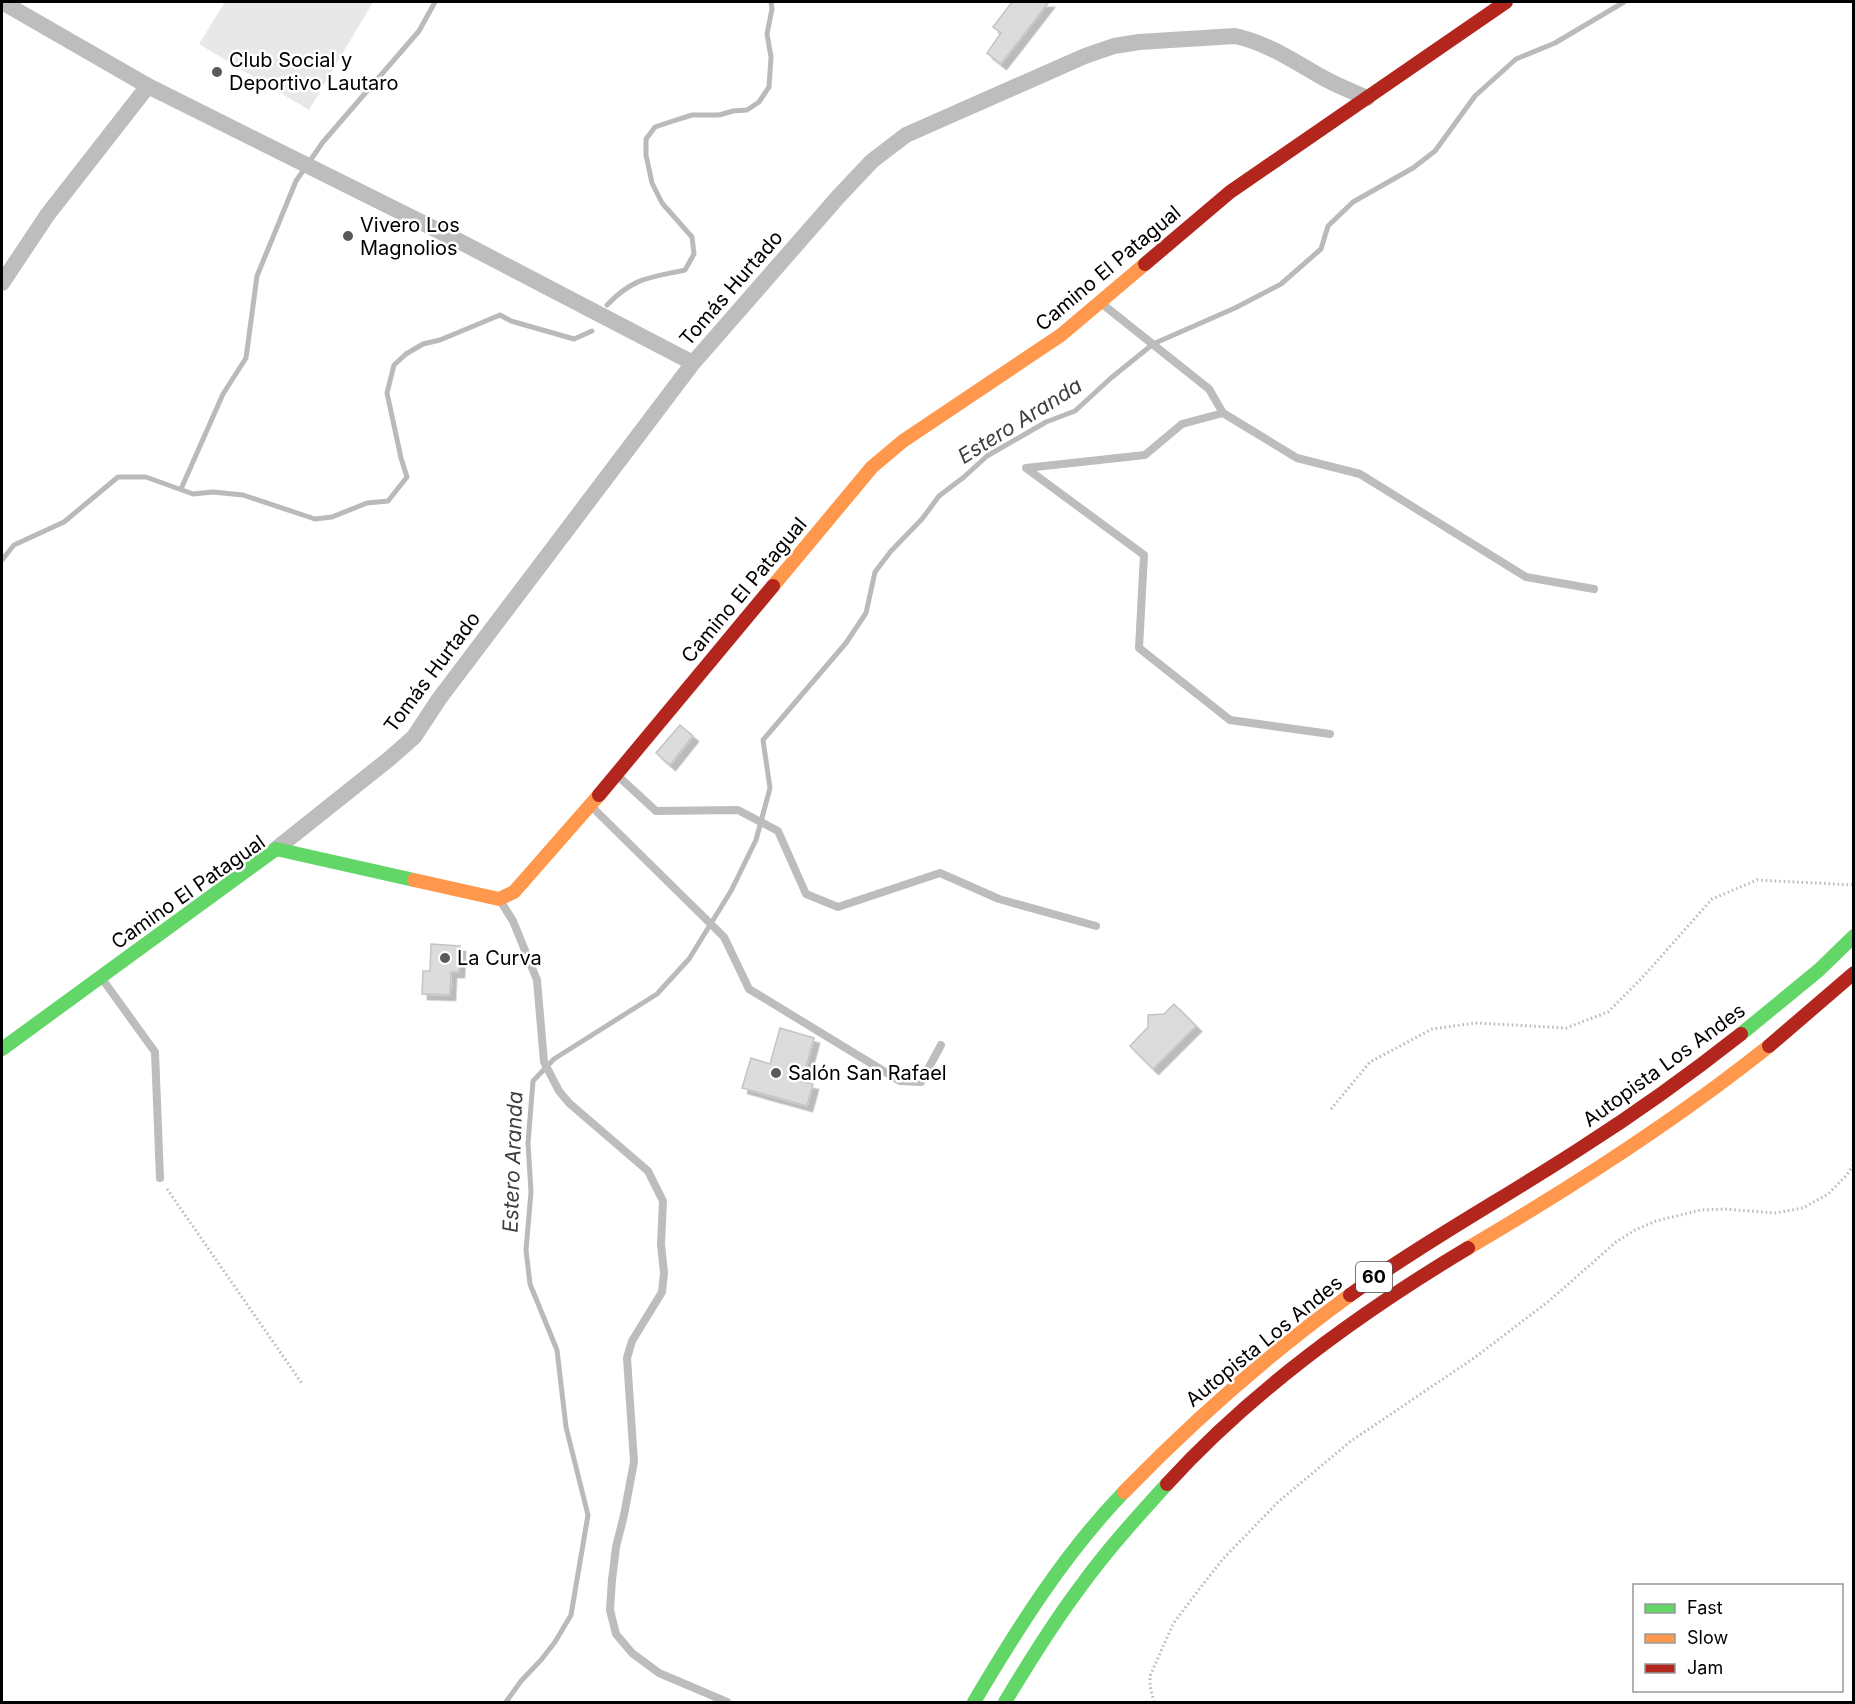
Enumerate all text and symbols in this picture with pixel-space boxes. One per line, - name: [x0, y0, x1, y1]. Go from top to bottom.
- place label: Club Social y Deportivo Lautaro: [229, 48, 398, 95]
- marker: Club Social y Deportivo Lautaro: [210, 65, 224, 79]
- street label: Camino El Patagual: [1031, 200, 1185, 336]
- place label: Vivero Los Magnolios: [360, 213, 460, 260]
- street label: Tomás Hurtado: [674, 225, 788, 351]
- marker: Vivero Los Magnolios: [341, 229, 355, 243]
- water label: Estero Aranda: [953, 372, 1087, 469]
- street label: Camino El Patagual: [676, 513, 812, 667]
- street label: Tomás Hurtado: [379, 607, 485, 737]
- street label: Camino El Patagual: [107, 830, 269, 954]
- place label: La Curva: [457, 946, 542, 970]
- marker: La Curva: [438, 951, 452, 965]
- street label: Autopista Los Andes: [1578, 998, 1750, 1132]
- place label: Salón San Rafael: [788, 1061, 947, 1085]
- marker: Salón San Rafael: [769, 1066, 783, 1080]
- water label: Estero Aranda: [498, 1091, 527, 1233]
- road number: 60: [1356, 1262, 1392, 1292]
- street label: Autopista Los Andes: [1181, 1270, 1347, 1412]
- legend: [1633, 1584, 1843, 1692]
- text: Fast: [1687, 1597, 1723, 1618]
- text: Slow: [1687, 1627, 1728, 1648]
- text: Jam: [1687, 1657, 1723, 1678]

